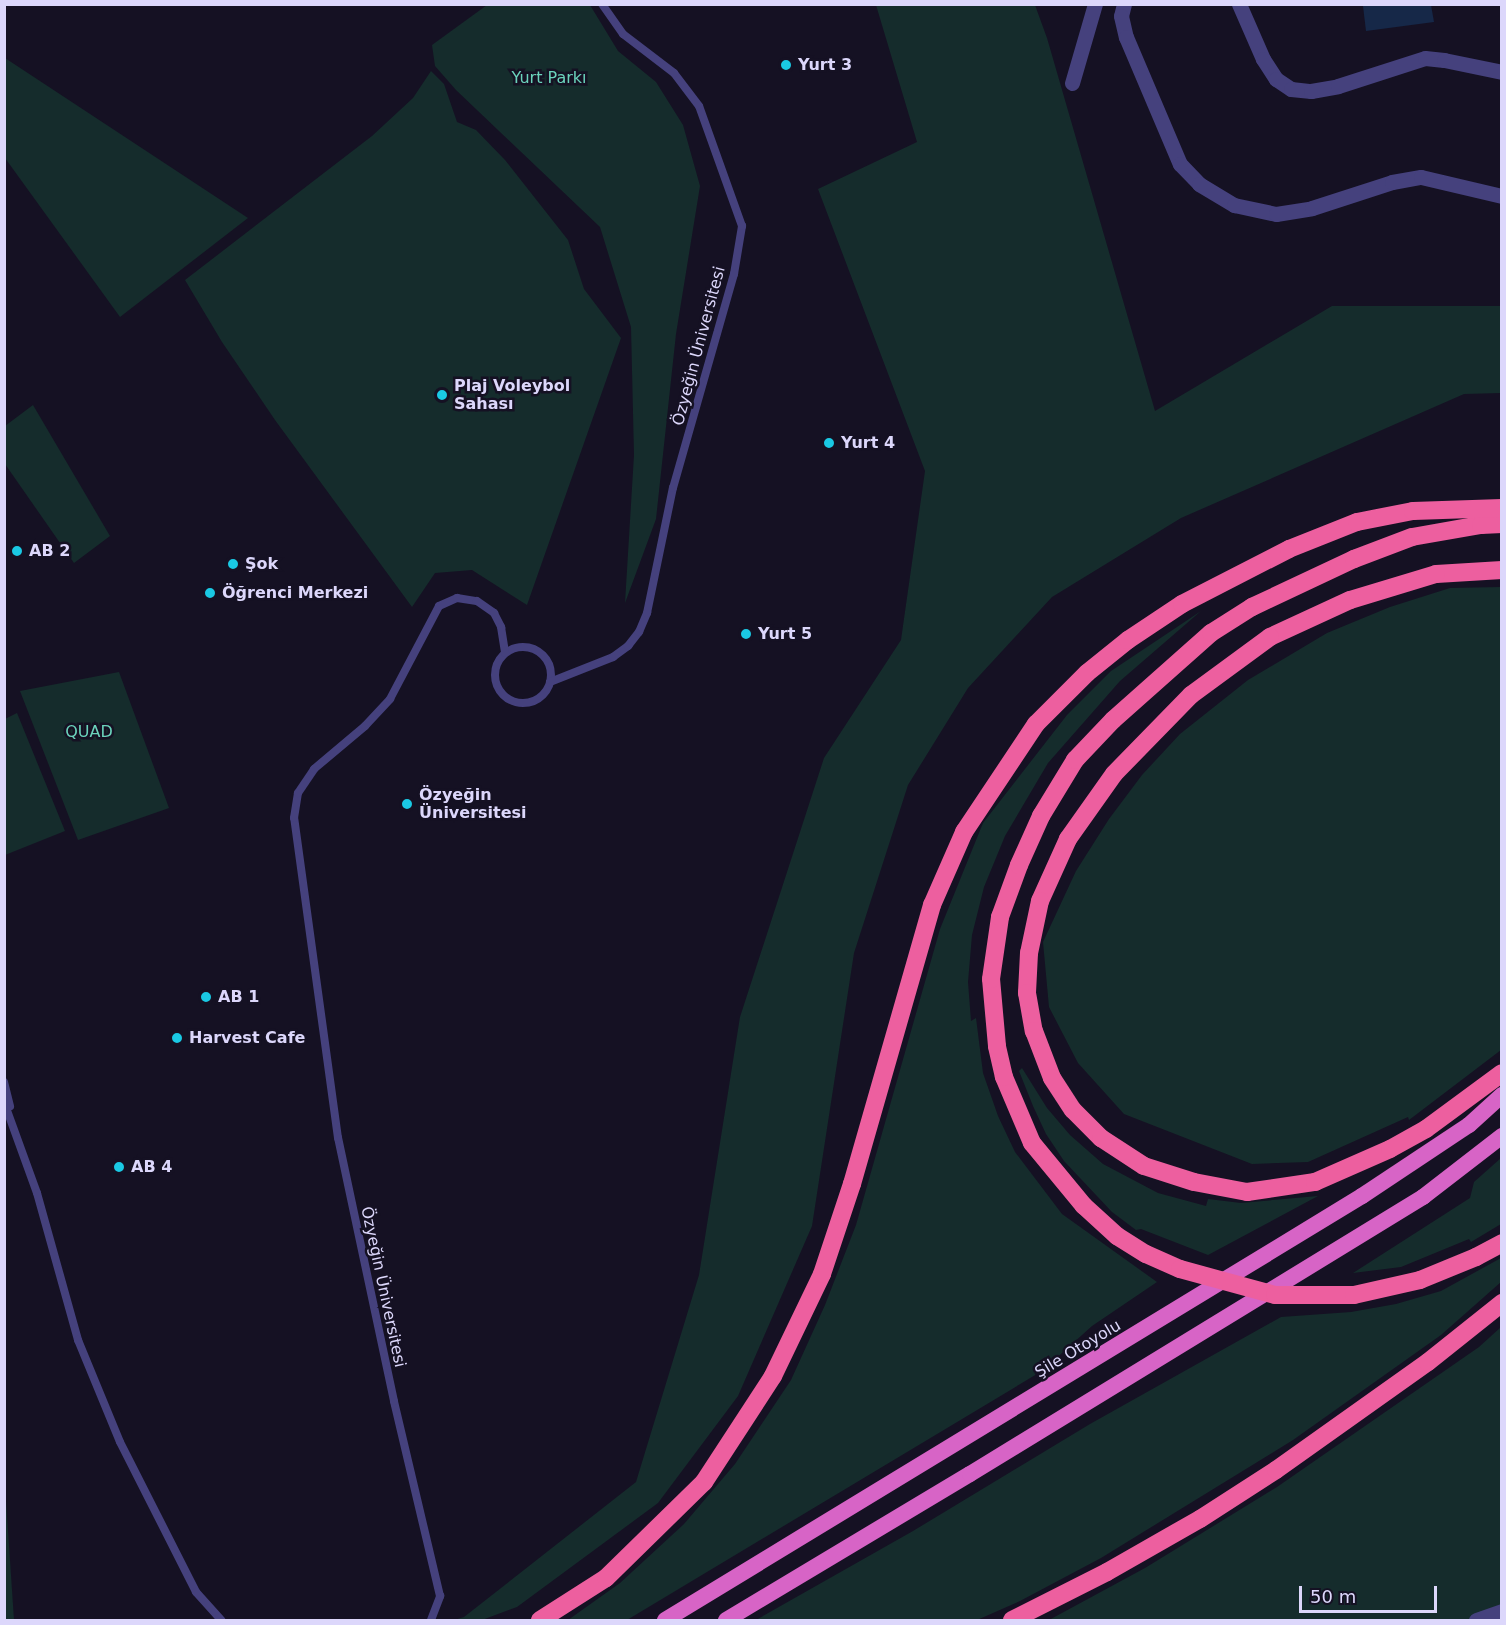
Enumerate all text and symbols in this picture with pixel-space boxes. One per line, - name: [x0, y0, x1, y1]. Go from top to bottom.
- place label: Yurt 3: [798, 55, 852, 75]
- marker: Yurt 3: [779, 58, 793, 72]
- park label: Yurt Parkı: [511, 68, 587, 88]
- street label: Özyeğin Üniversitesi: [669, 264, 729, 428]
- place label: Plaj Voleybol Sahası: [454, 376, 570, 414]
- marker: Plaj Voleybol Sahası: [435, 388, 449, 402]
- place label: Yurt 4: [841, 433, 895, 453]
- marker: Yurt 4: [822, 436, 836, 450]
- place label: AB 2: [29, 541, 70, 561]
- marker: AB 2: [10, 544, 24, 558]
- place label: Şok: [245, 554, 278, 574]
- marker: Şok: [226, 557, 240, 571]
- place label: Öğrenci Merkezi: [222, 583, 368, 603]
- marker: Öğrenci Merkezi: [203, 586, 217, 600]
- place label: Yurt 5: [758, 624, 812, 644]
- marker: Yurt 5: [739, 627, 753, 641]
- park label: QUAD: [65, 722, 113, 742]
- place label: Özyeğin Üniversitesi: [419, 785, 527, 823]
- marker: Özyeğin Üniversitesi: [400, 797, 414, 811]
- place label: AB 1: [218, 987, 259, 1007]
- marker: AB 1: [199, 990, 213, 1004]
- place label: Harvest Cafe: [189, 1028, 305, 1048]
- marker: Harvest Cafe: [170, 1031, 184, 1045]
- place label: AB 4: [131, 1157, 172, 1177]
- marker: AB 4: [112, 1160, 126, 1174]
- street label: Özyeğin Üniversitesi: [357, 1205, 409, 1369]
- street label: Şile Otoyolu: [1032, 1316, 1124, 1382]
- scale bar: [1302, 1574, 1440, 1612]
- text: 50 m: [1310, 1586, 1356, 1607]

